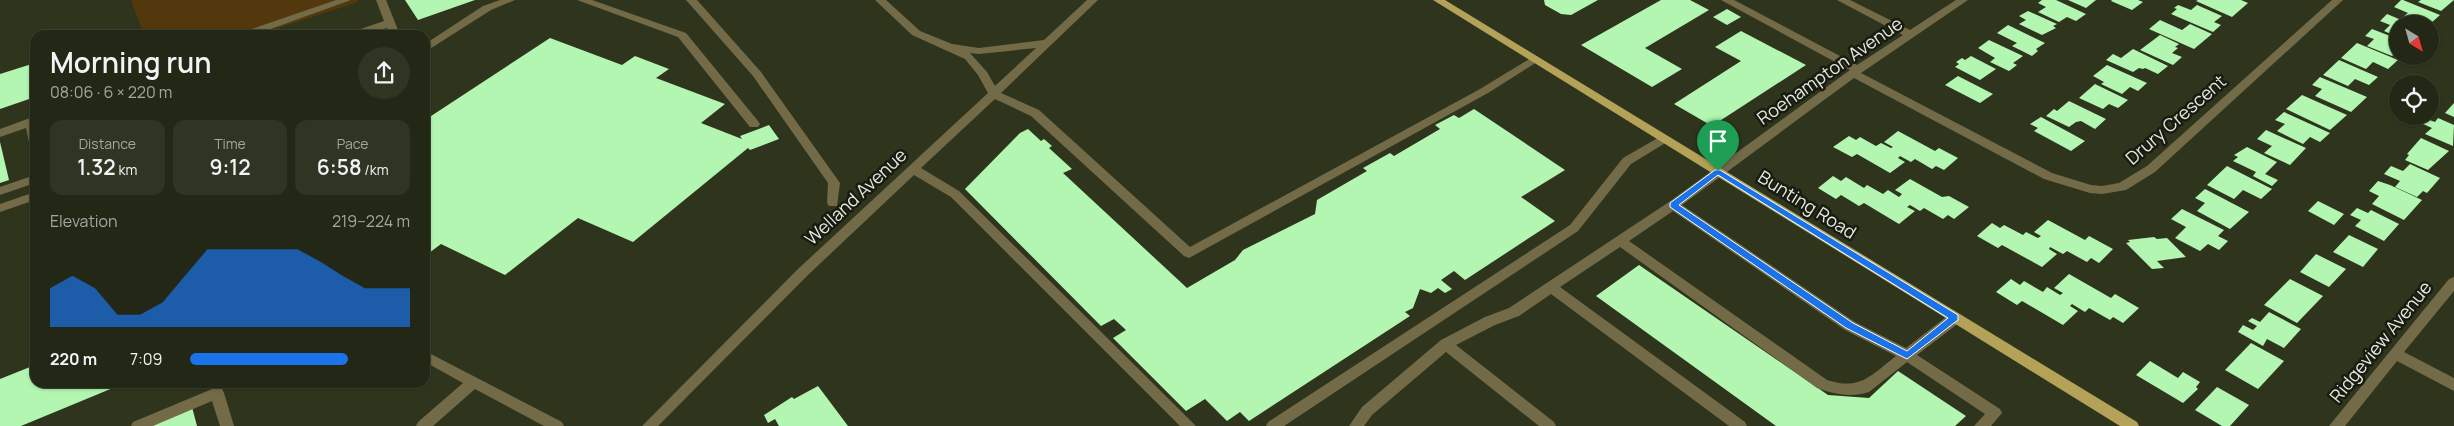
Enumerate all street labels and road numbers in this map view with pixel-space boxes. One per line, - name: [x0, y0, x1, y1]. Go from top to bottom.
- street label: Roehampton Avenue: [1752, 11, 1907, 129]
- street label: Drury Crescent: [2120, 69, 2231, 170]
- street label: Welland Avenue: [799, 143, 911, 250]
- street label: Bunting Road: [1754, 164, 1861, 244]
- street label: Ridgeview Avenue: [2324, 276, 2437, 407]

